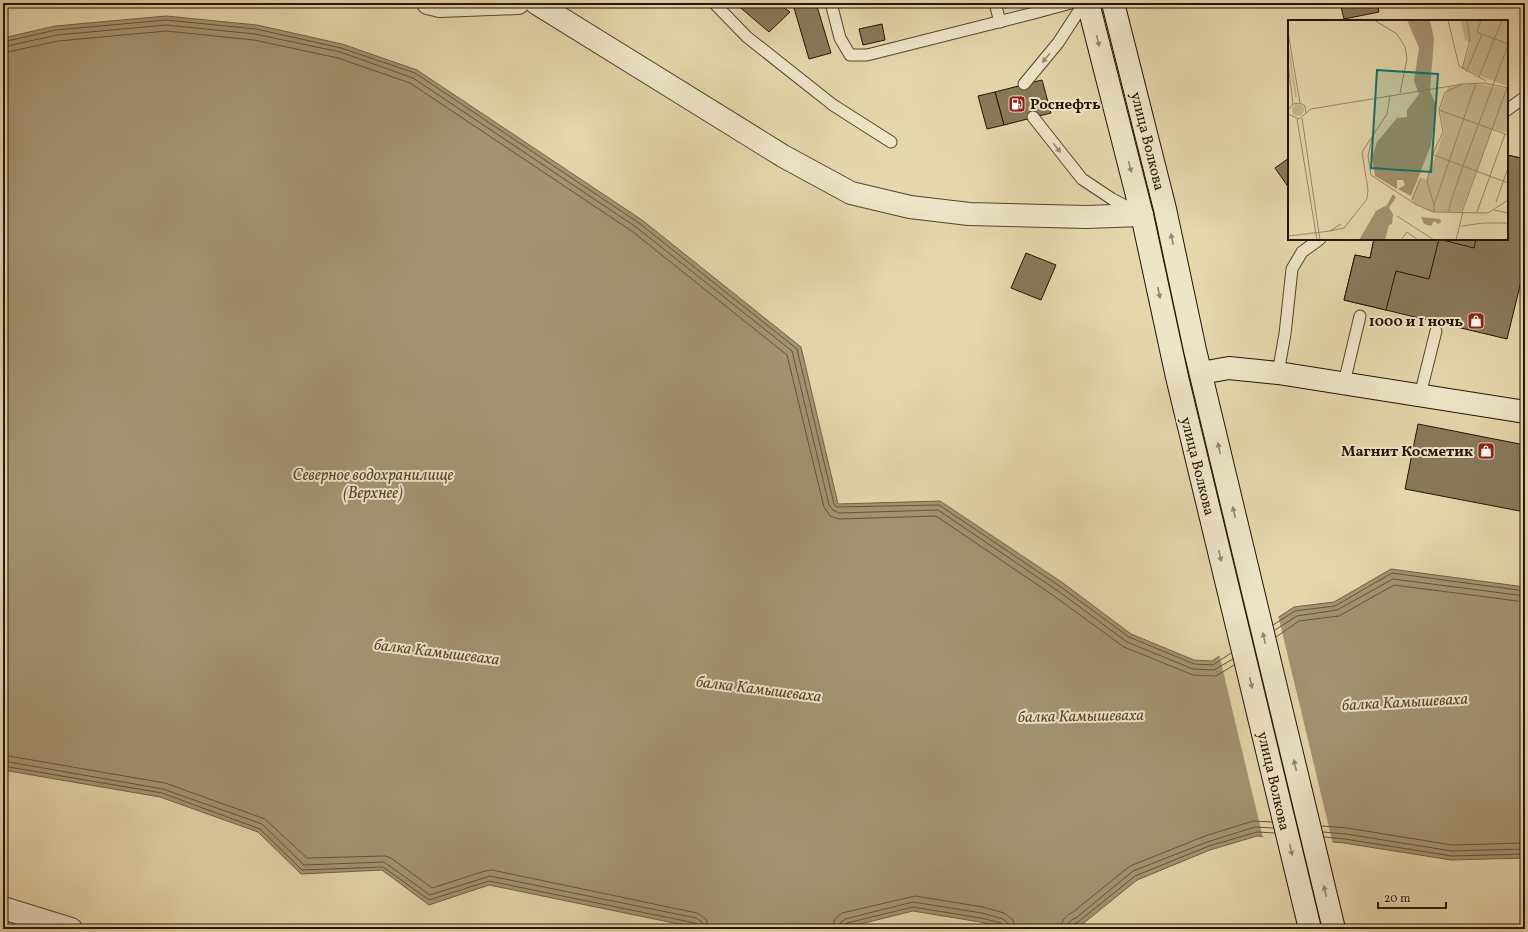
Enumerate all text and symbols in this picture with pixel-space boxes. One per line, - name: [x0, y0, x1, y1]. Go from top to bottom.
- inset map: [1288, 20, 1508, 240]
- one-way arrow: [1095, 35, 1101, 47]
- one-way arrow: [1041, 53, 1050, 63]
- street label: улица Волкова: [1124, 90, 1169, 193]
- fuel station icon: Роснефть: [1007, 94, 1027, 114]
- place label: Роснефть: [1030, 95, 1101, 116]
- one-way arrow: [1053, 142, 1061, 153]
- one-way arrow: [1127, 161, 1133, 173]
- one-way arrow: [1168, 233, 1174, 245]
- one-way arrow: [1156, 287, 1162, 300]
- shop icon: 1000 и 1 ночь: [1466, 311, 1486, 331]
- place label: 1000 и 1 ночь: [1369, 312, 1463, 333]
- street label: улица Волкова: [1174, 415, 1219, 518]
- shop icon: Магнит Косметик: [1476, 441, 1496, 461]
- one-way arrow: [1215, 442, 1221, 454]
- place label: Магнит Косметик: [1341, 442, 1473, 463]
- water label: Северное водохранилище (Верхнее): [293, 465, 454, 505]
- one-way arrow: [1231, 506, 1237, 518]
- one-way arrow: [1218, 550, 1224, 563]
- one-way arrow: [1261, 632, 1267, 644]
- water label: балка Камышеваха: [373, 634, 501, 672]
- water label: балка Камышеваха: [695, 671, 823, 709]
- one-way arrow: [1248, 677, 1254, 689]
- water label: балка Камышеваха: [1342, 689, 1469, 717]
- water label: балка Камышеваха: [1018, 705, 1145, 729]
- street label: улица Волкова: [1251, 730, 1294, 833]
- one-way arrow: [1291, 758, 1297, 771]
- one-way arrow: [1288, 844, 1294, 856]
- scale bar: [1378, 884, 1446, 910]
- one-way arrow: [1322, 885, 1328, 897]
- text: 20 m: [1384, 891, 1411, 907]

